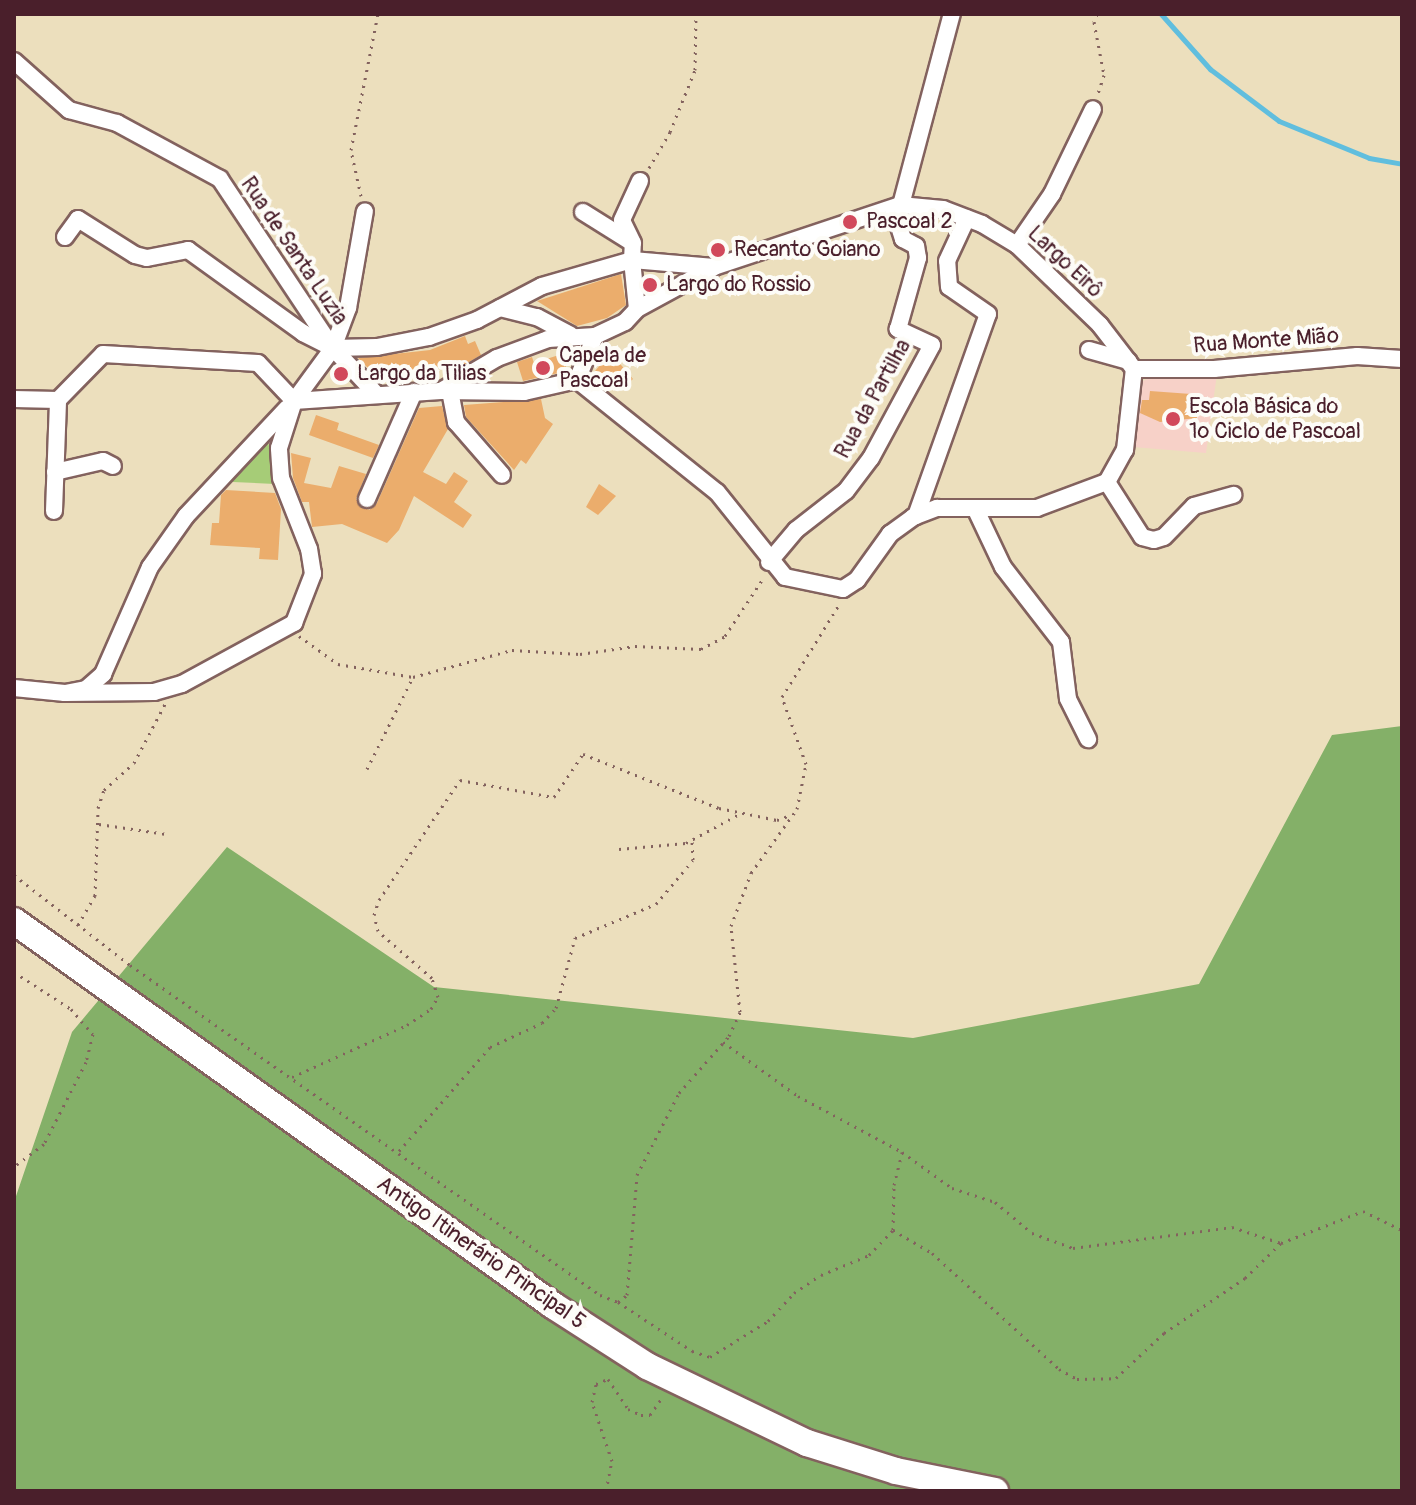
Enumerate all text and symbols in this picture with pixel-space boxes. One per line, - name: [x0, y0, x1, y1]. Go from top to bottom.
- street label: Rua de Santa Luzia: [235, 172, 353, 330]
- place label: Pascoal 2: [866, 209, 953, 235]
- marker: Pascoal 2: [841, 213, 859, 231]
- street label: Largo Eirô: [1022, 221, 1108, 303]
- place label: Recanto Goiano: [734, 237, 881, 263]
- marker: Recanto Goiano: [709, 241, 727, 259]
- place label: Largo do Rossio: [666, 272, 811, 298]
- marker: Largo do Rossio: [641, 276, 659, 294]
- street label: Rua Monte Mião: [1192, 323, 1340, 359]
- street label: Rua da Partilha: [829, 335, 917, 463]
- place label: Capela de Pascoal: [559, 342, 646, 394]
- marker: Capela de Pascoal: [534, 359, 552, 377]
- place label: Largo da Tilias: [357, 361, 486, 387]
- marker: Largo da Tilias: [332, 365, 350, 383]
- place label: Escola Básica do 1º Ciclo de Pascoal: [1189, 393, 1361, 444]
- marker: Escola Básica do 1º Ciclo de Pascoal: [1164, 410, 1182, 428]
- street label: Antigo Itinerário Principal 5: [372, 1171, 590, 1335]

